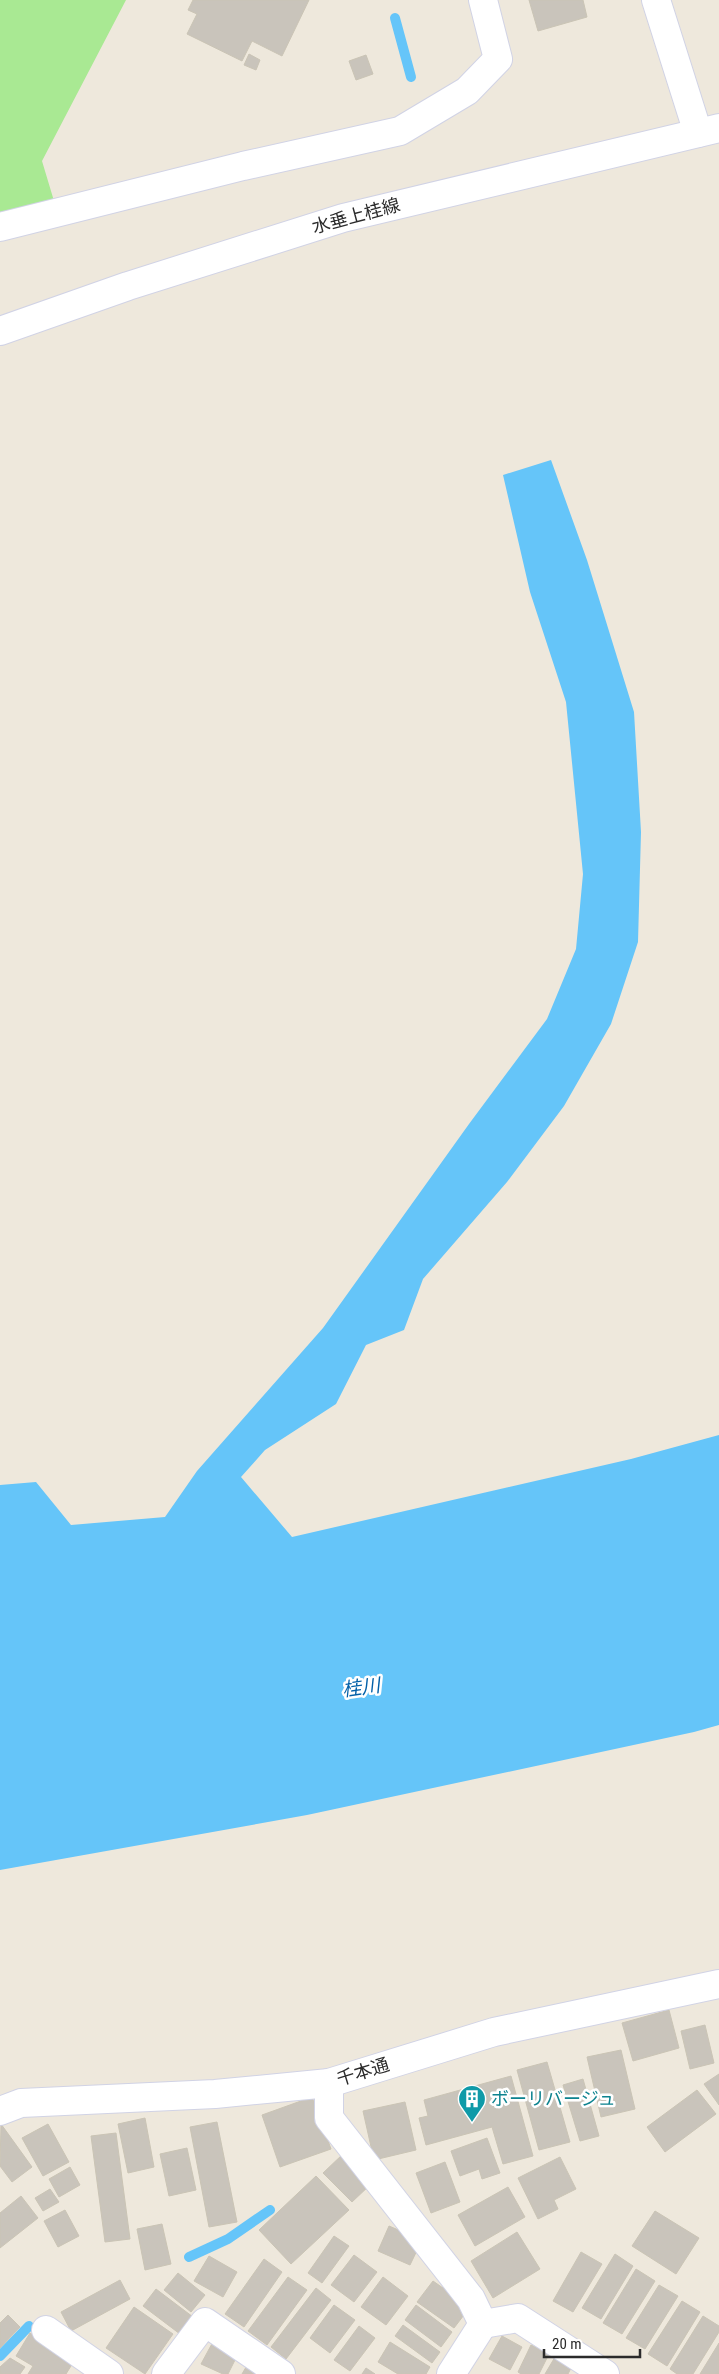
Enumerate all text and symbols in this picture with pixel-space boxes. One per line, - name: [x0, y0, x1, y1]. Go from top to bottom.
- street label: 水垂上桂線: [310, 194, 402, 237]
- water label: 桂川: [341, 1673, 383, 1702]
- street label: 千本通: [334, 2054, 392, 2089]
- building icon: ボーリバージュ: [457, 2084, 487, 2123]
- place label: ボーリバージュ: [491, 2088, 615, 2109]
- scale bar: [544, 2326, 640, 2358]
- text: 20 m: [552, 2335, 582, 2353]

